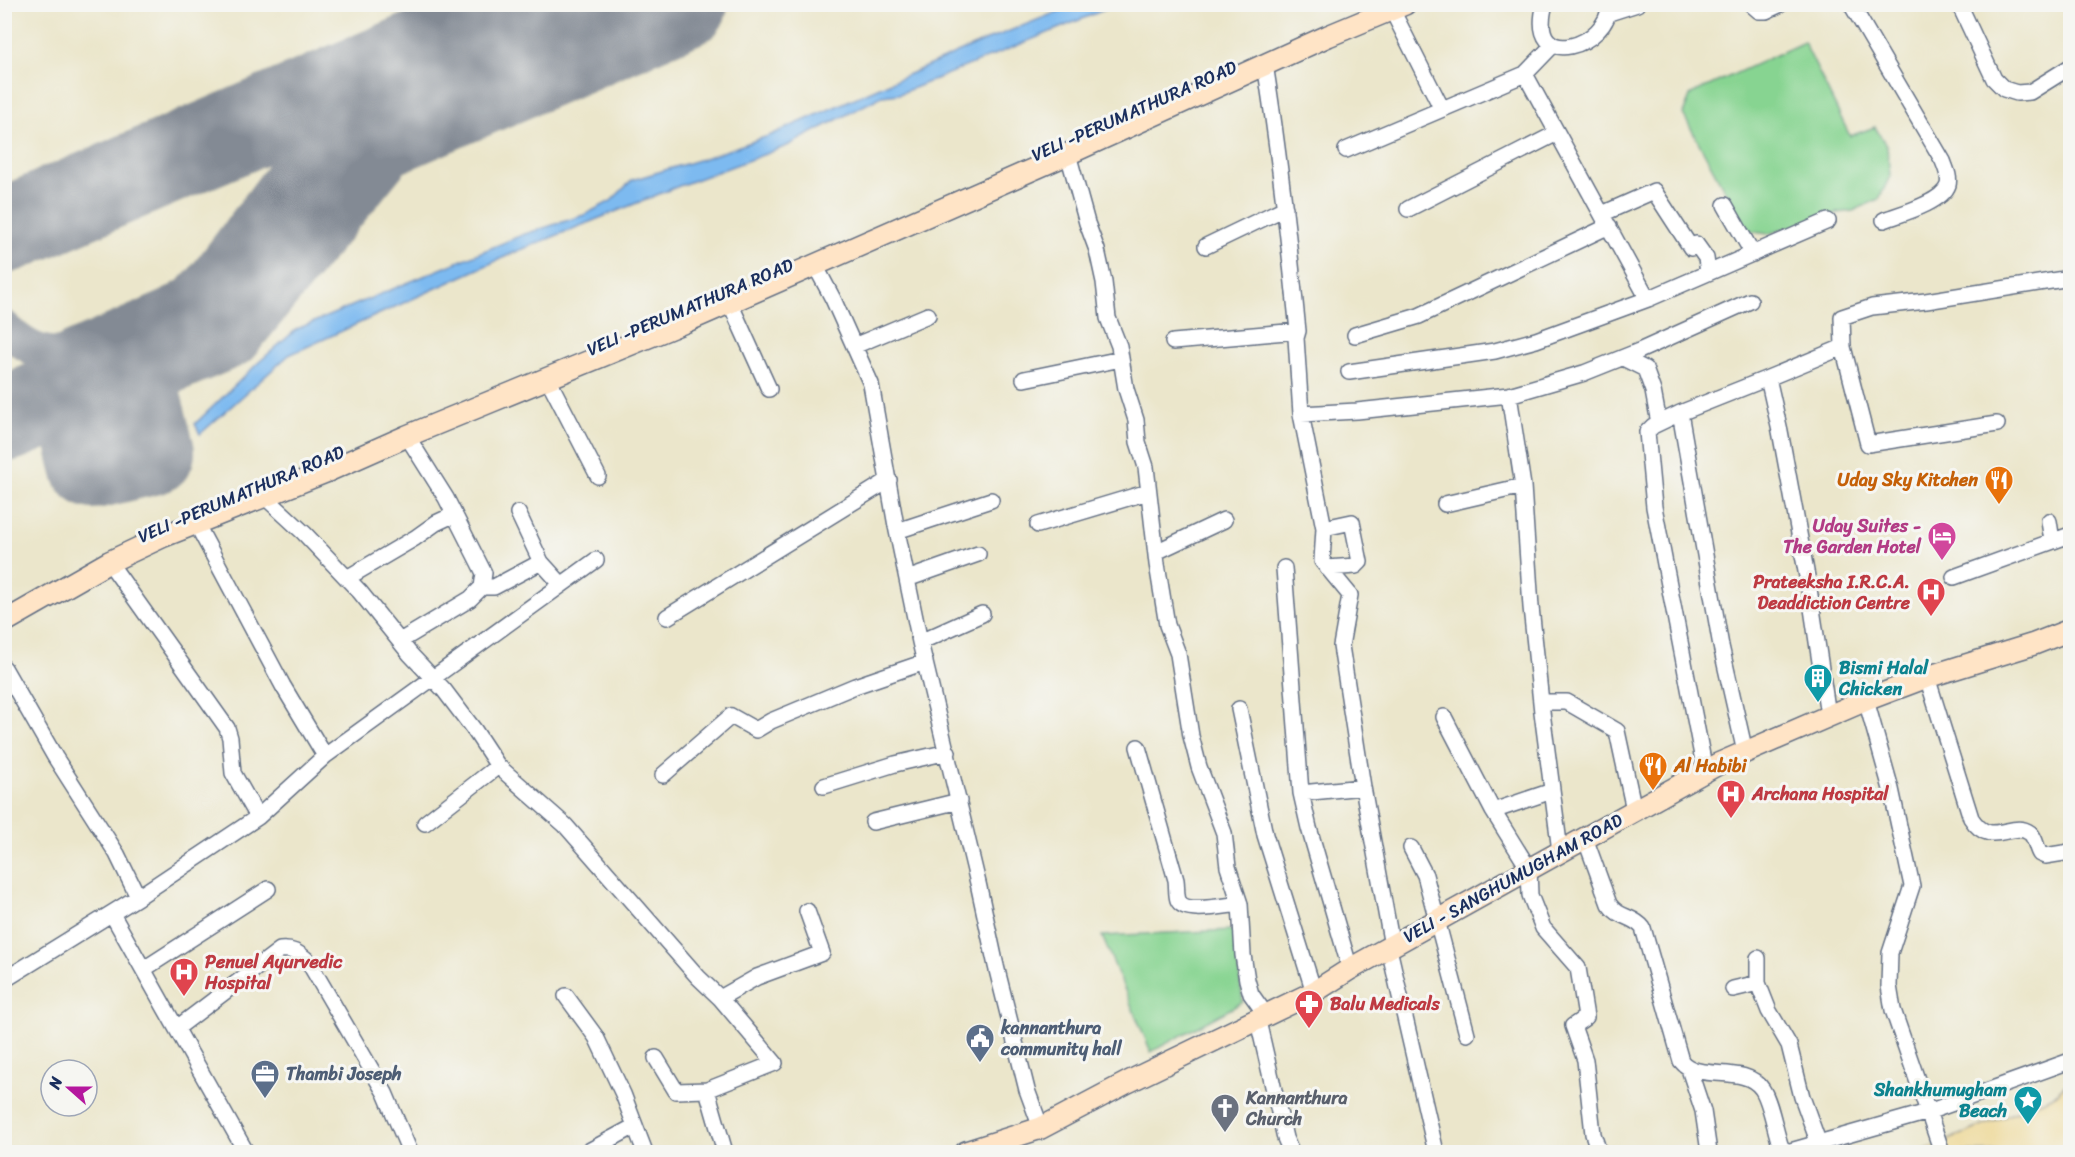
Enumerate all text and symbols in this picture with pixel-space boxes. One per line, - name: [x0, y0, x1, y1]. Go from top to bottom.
- street label: VELI -PERUMATHURA ROAD: [1026, 51, 1242, 171]
- street label: VELI -PERUMATHURA ROAD: [582, 249, 799, 365]
- street label: VELI -PERUMATHURA ROAD: [133, 436, 350, 552]
- place label: Uday Sky Kitchen: [1838, 464, 1978, 496]
- restaurant icon: Uday Sky Kitchen: [1983, 464, 2015, 506]
- place label: Uday Suites - The Garden Hotel: [1783, 510, 1922, 563]
- hotel icon: Uday Suites - The Garden Hotel: [1926, 520, 1958, 562]
- place label: Prateeksha I.R.C.A. Deaddiction Centre: [1753, 566, 1911, 619]
- hospital icon: Prateeksha I.R.C.A. Deaddiction Centre: [1915, 576, 1947, 618]
- place label: Bismi Halal Chicken: [1838, 652, 1929, 705]
- building icon: Bismi Halal Chicken: [1802, 662, 1834, 704]
- restaurant icon: Al Habibi: [1637, 750, 1669, 792]
- place label: Al Habibi: [1673, 750, 1748, 782]
- hospital icon: Archana Hospital: [1715, 778, 1747, 820]
- place label: Archana Hospital: [1751, 778, 1889, 810]
- street label: VELI - SANGHUMUGHAM ROAD: [1397, 804, 1629, 952]
- place label: Penuel Ayurvedic Hospital: [204, 946, 343, 999]
- hospital icon: Penuel Ayurvedic Hospital: [168, 956, 200, 998]
- pharmacy icon: Balu Medicals: [1293, 988, 1325, 1030]
- place label: Balu Medicals: [1330, 988, 1441, 1020]
- place label: kannanthura community hall: [1000, 1012, 1122, 1065]
- public building icon: kannanthura community hall: [964, 1022, 996, 1064]
- north arrow: [39, 1058, 99, 1118]
- office icon: Thambi Joseph: [249, 1058, 281, 1100]
- place label: Thambi Joseph: [286, 1058, 402, 1090]
- text: N: [40, 1072, 71, 1094]
- place label: Shankhumugham Beach: [1873, 1074, 2008, 1127]
- place label: Kannanthura Church: [1245, 1082, 1348, 1135]
- place icon: Shankhumugham Beach: [2012, 1084, 2044, 1126]
- church icon: Kannanthura Church: [1209, 1092, 1241, 1134]

